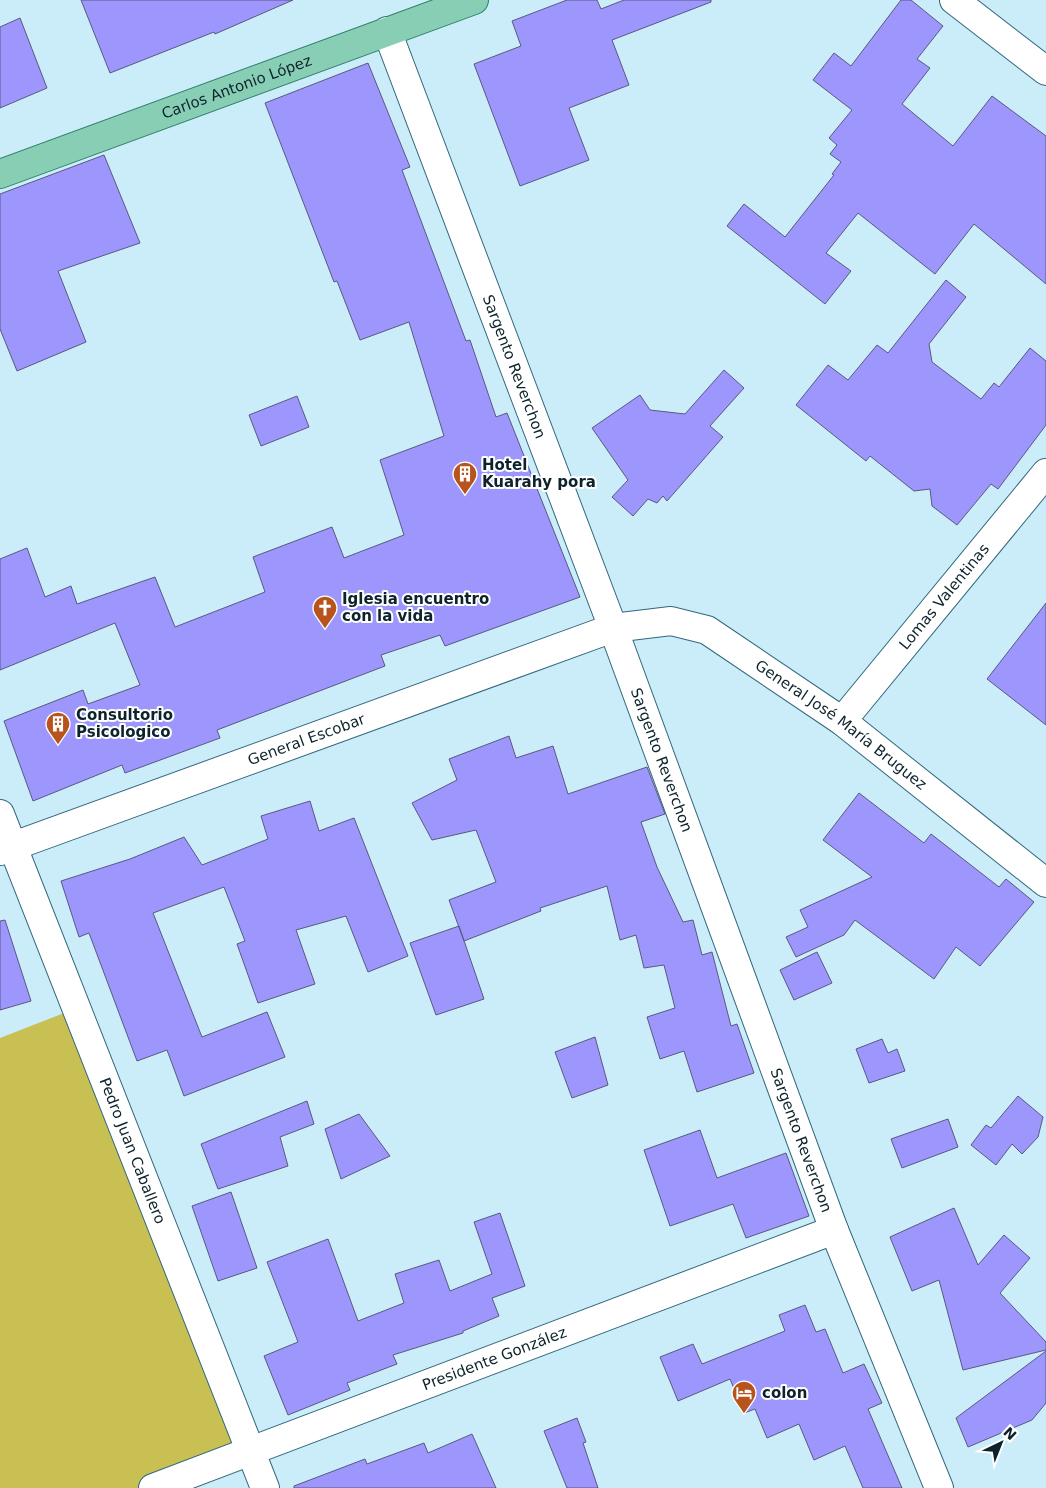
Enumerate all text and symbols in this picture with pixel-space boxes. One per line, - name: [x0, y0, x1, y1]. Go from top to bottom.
- street label: Carlos Antonio López: [159, 51, 314, 123]
- street label: Sargento Reverchon: [479, 292, 549, 441]
- place label: Hotel Kuarahy pora: [482, 456, 596, 491]
- building icon: Hotel Kuarahy pora: [452, 461, 478, 495]
- street label: Lomas Valentinas: [896, 540, 993, 653]
- place label: Iglesia encuentro con la vida: [342, 590, 489, 625]
- church icon: Iglesia encuentro con la vida: [312, 595, 338, 629]
- street label: General José María Bruguez: [752, 656, 930, 794]
- street label: Sargento Reverchon: [627, 685, 696, 835]
- place label: Consultorio Psicologico: [76, 706, 173, 741]
- street label: General Escobar: [245, 710, 368, 769]
- building icon: Consultorio Psicologico: [45, 711, 71, 745]
- street label: Sargento Reverchon: [766, 1066, 836, 1215]
- street label: Pedro Juan Caballero: [96, 1075, 169, 1227]
- street label: Presidente González: [420, 1323, 569, 1394]
- hotel icon: colon: [731, 1380, 757, 1414]
- place label: colon: [762, 1384, 807, 1402]
- north arrow: [976, 1418, 1026, 1468]
- text: N: [1000, 1424, 1020, 1443]

